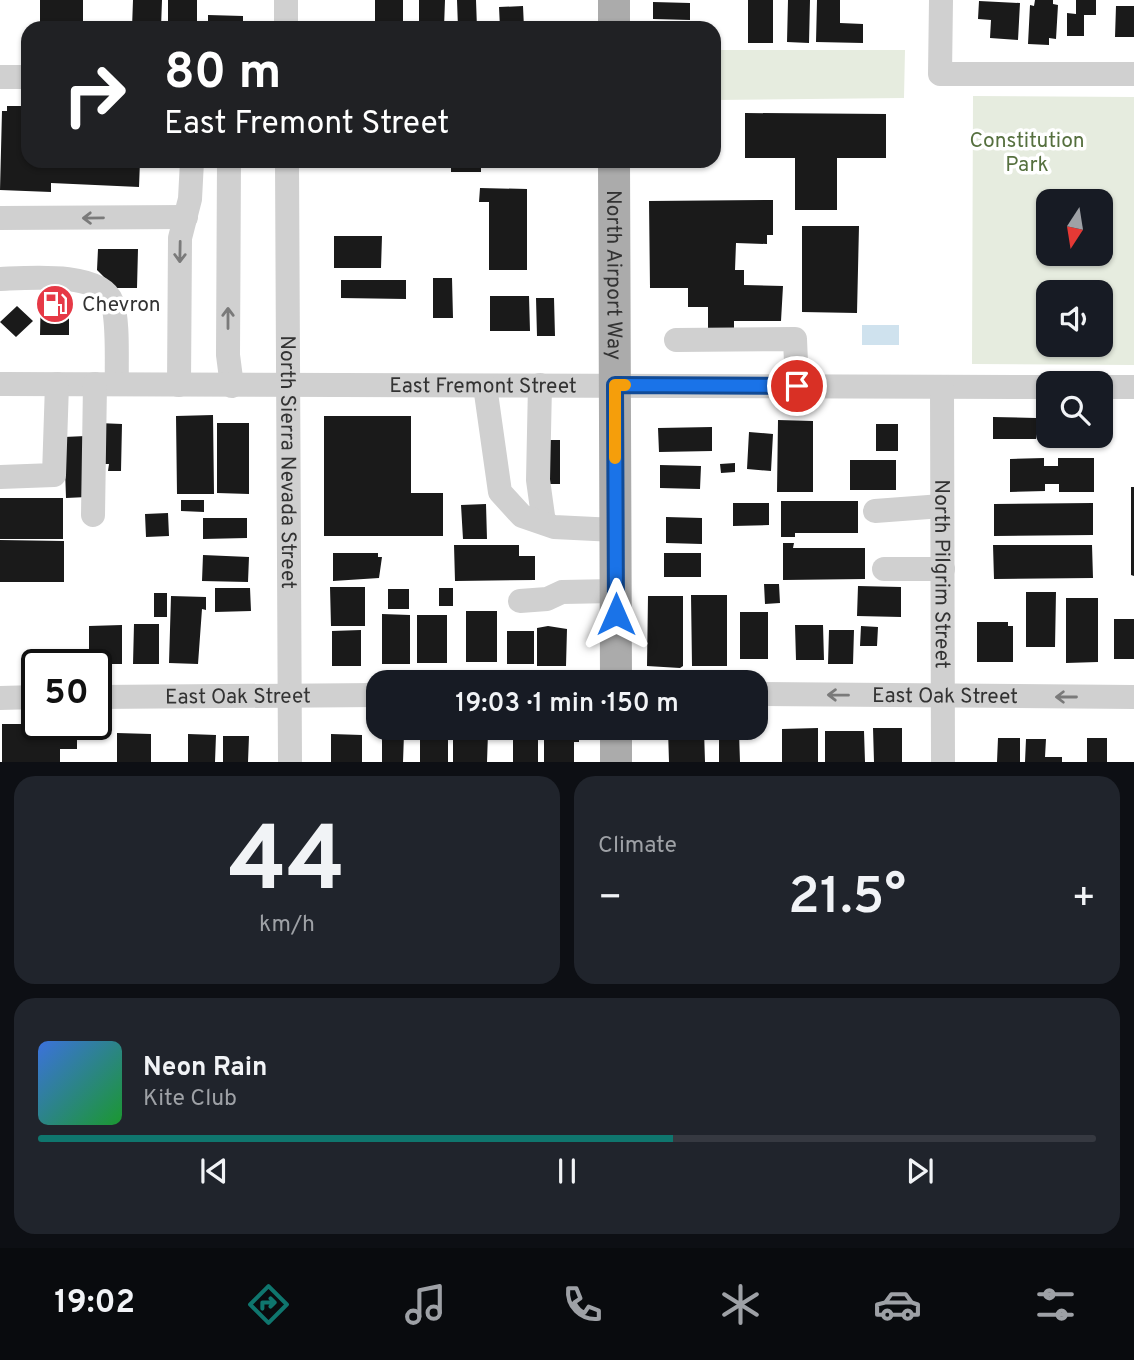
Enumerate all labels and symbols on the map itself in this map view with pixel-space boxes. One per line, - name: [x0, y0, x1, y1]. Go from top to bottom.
- park label: Constitution Park: [969, 128, 1085, 179]
- north arrow: [1036, 189, 1113, 266]
- street label: North Airport Way: [599, 190, 627, 360]
- one-way arrow: [82, 211, 105, 224]
- one-way arrow: [173, 241, 187, 264]
- fuel station icon: Chevron: [34, 283, 76, 325]
- place label: Chevron: [82, 292, 161, 319]
- one-way arrow: [221, 306, 235, 329]
- street label: North Sierra Nevada Street: [273, 335, 301, 589]
- pin: [767, 356, 827, 416]
- street label: East Fremont Street: [389, 373, 577, 401]
- street label: North Pilgrim Street: [927, 479, 955, 669]
- position arrow: [579, 577, 653, 651]
- speed limit sign: 50: [21, 649, 112, 740]
- street label: East Oak Street: [165, 683, 311, 712]
- street label: East Oak Street: [872, 683, 1018, 711]
- one-way arrow: [827, 688, 850, 702]
- one-way arrow: [1055, 690, 1078, 704]

